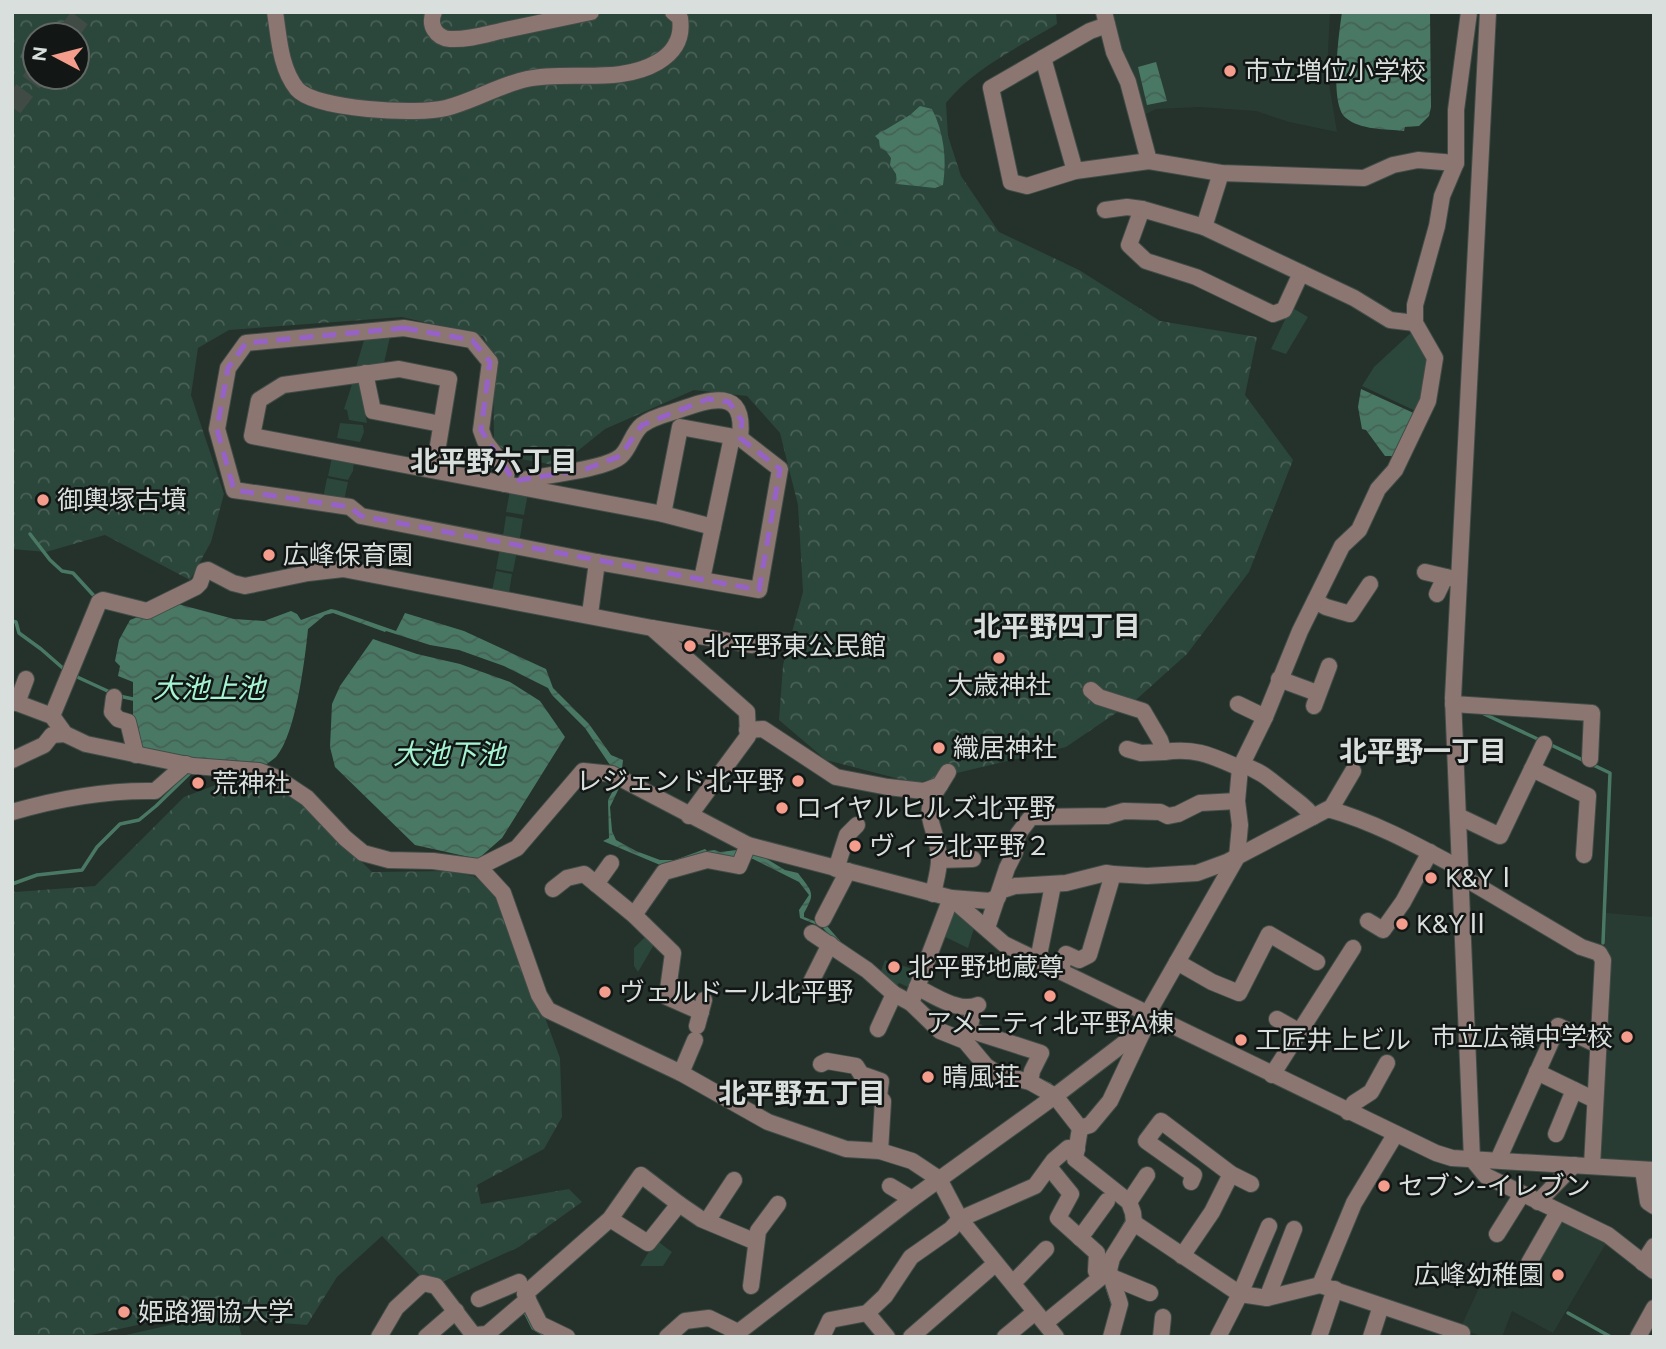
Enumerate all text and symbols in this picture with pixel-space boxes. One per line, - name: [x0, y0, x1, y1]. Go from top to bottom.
- north arrow: [21, 21, 91, 91]
- text: N: [27, 45, 52, 63]
- place label: 市立増位小学校: [1244, 55, 1426, 87]
- marker: 市立増位小学校: [1222, 63, 1238, 79]
- district label: 北平野六丁目: [410, 444, 578, 478]
- place label: 御輿塚古墳: [57, 484, 187, 516]
- marker: 御輿塚古墳: [35, 492, 51, 508]
- place label: 広峰保育園: [283, 539, 413, 571]
- marker: 広峰保育園: [261, 547, 277, 563]
- district label: 北平野四丁目: [973, 609, 1141, 643]
- place label: 北平野東公民館: [704, 630, 886, 662]
- marker: 北平野東公民館: [682, 638, 698, 654]
- marker: 大歳神社: [991, 650, 1007, 666]
- place label: 大歳神社: [947, 669, 1051, 701]
- water label: 大池上池: [153, 671, 268, 705]
- place label: 織居神社: [953, 732, 1057, 764]
- district label: 北平野一丁目: [1339, 734, 1507, 768]
- water label: 大池下池: [393, 737, 508, 771]
- marker: 織居神社: [931, 740, 947, 756]
- place label: レジェンド北平野: [576, 765, 784, 797]
- place label: 荒神社: [212, 767, 290, 799]
- marker: レジェンド北平野: [790, 773, 806, 789]
- marker: 荒神社: [190, 775, 206, 791]
- place label: ロイヤルヒルズ北平野: [796, 792, 1055, 824]
- marker: ロイヤルヒルズ北平野: [774, 800, 790, 816]
- place label: ヴィラ北平野２: [869, 830, 1051, 862]
- marker: ヴィラ北平野２: [847, 838, 863, 854]
- place label: K&YⅠ: [1445, 862, 1519, 894]
- marker: K&YⅠ: [1423, 870, 1439, 886]
- place label: K&YⅡ: [1416, 908, 1490, 940]
- marker: K&YⅡ: [1394, 916, 1410, 932]
- place label: 北平野地蔵尊: [908, 951, 1064, 983]
- marker: 北平野地蔵尊: [886, 959, 902, 975]
- place label: ヴェルドール北平野: [619, 976, 853, 1008]
- marker: ヴェルドール北平野: [597, 984, 613, 1000]
- marker: アメニティ北平野A棟: [1042, 988, 1058, 1004]
- place label: アメニティ北平野A棟: [926, 1007, 1174, 1039]
- place label: 市立広嶺中学校: [1431, 1021, 1613, 1053]
- place label: 工匠井上ビル: [1255, 1024, 1411, 1056]
- marker: 市立広嶺中学校: [1619, 1029, 1635, 1045]
- marker: 工匠井上ビル: [1233, 1032, 1249, 1048]
- place label: 晴風荘: [942, 1061, 1020, 1093]
- marker: 晴風荘: [920, 1069, 936, 1085]
- district label: 北平野五丁目: [718, 1076, 886, 1110]
- place label: セブン-イレブン: [1398, 1170, 1591, 1202]
- marker: セブン-イレブン: [1376, 1178, 1392, 1194]
- place label: 広峰幼稚園: [1414, 1259, 1544, 1291]
- marker: 広峰幼稚園: [1550, 1267, 1566, 1283]
- place label: 姫路獨協大学: [138, 1296, 294, 1328]
- marker: 姫路獨協大学: [116, 1304, 132, 1320]

